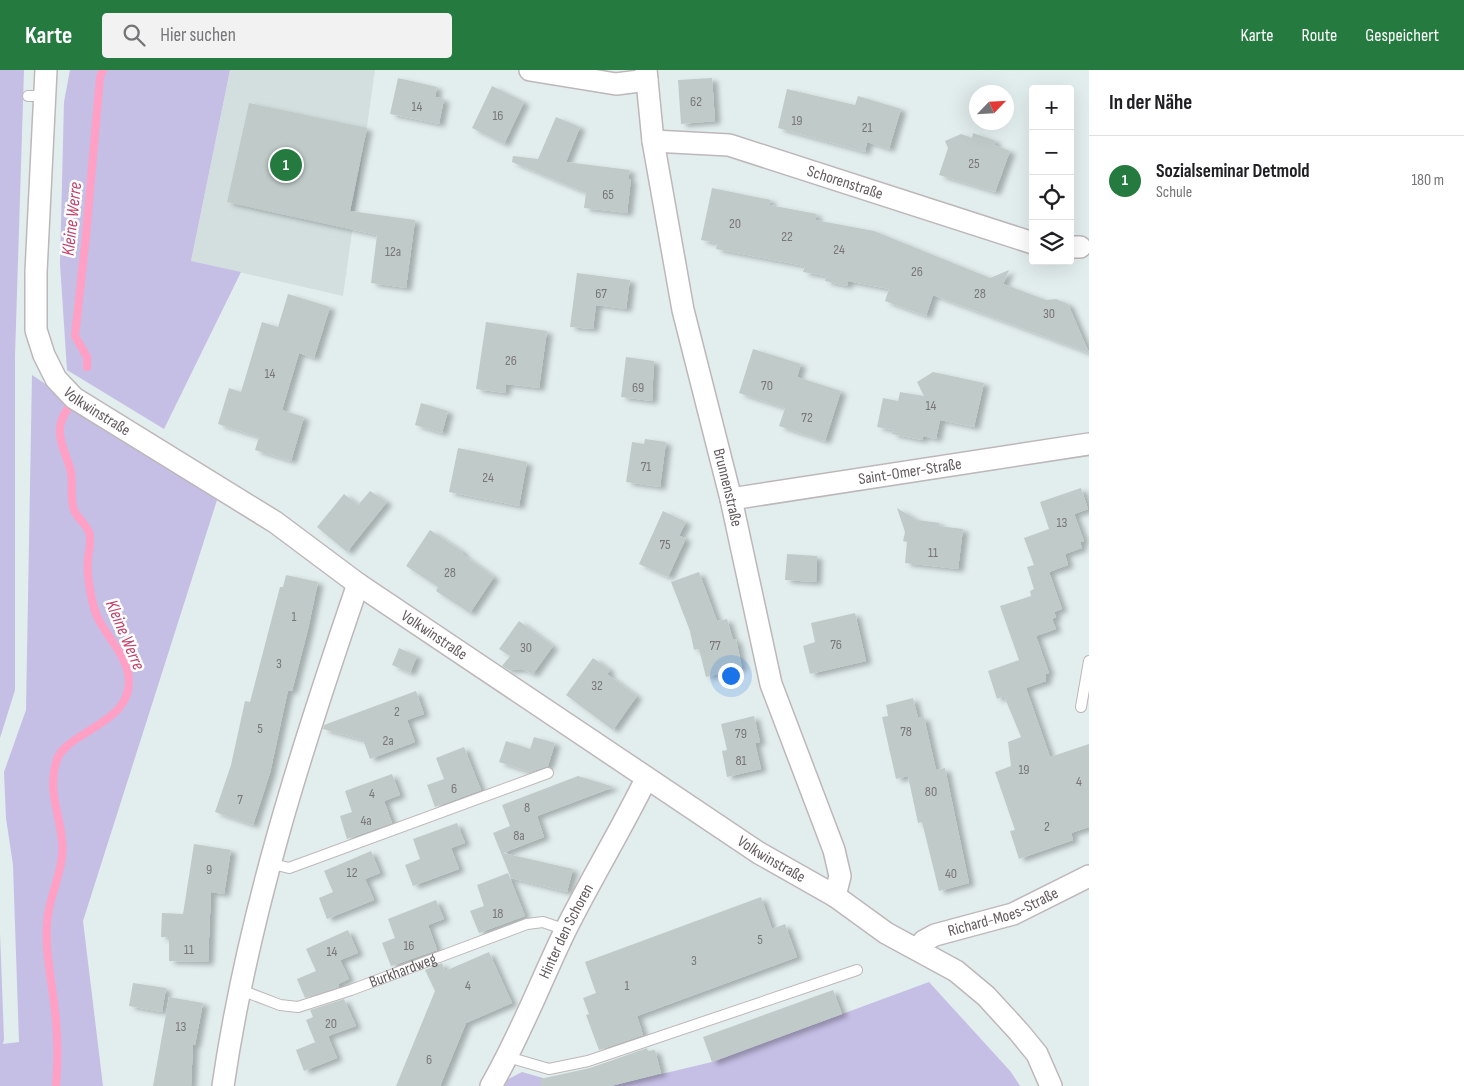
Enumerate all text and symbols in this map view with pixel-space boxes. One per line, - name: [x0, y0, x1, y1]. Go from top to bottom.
- search box: [102, 13, 452, 58]
- text: Karte: [25, 21, 72, 50]
- icon: search: [120, 21, 148, 49]
- text: Hier suchen: [160, 24, 236, 47]
- text: Karte: [1241, 25, 1274, 46]
- text: Route: [1302, 25, 1337, 46]
- text: Gespeichert: [1365, 25, 1439, 46]
- north arrow: [969, 85, 1014, 130]
- map controls: [1029, 85, 1074, 265]
- button: +: [1029, 85, 1074, 130]
- text: In der Nähe: [1109, 90, 1192, 115]
- house number: 62: [690, 93, 702, 110]
- house number: 14: [412, 98, 423, 115]
- house number: 16: [492, 107, 504, 124]
- house number: 19: [791, 112, 803, 129]
- house number: 21: [862, 119, 872, 136]
- button: −: [1029, 130, 1074, 175]
- pin: 1: [270, 146, 302, 184]
- house number: 25: [968, 155, 980, 172]
- text: Sozialseminar Detmold: [1156, 160, 1310, 183]
- street label: Schorenstraße: [805, 161, 885, 204]
- text: 1: [1122, 171, 1128, 190]
- text: 180 m: [1411, 171, 1444, 190]
- button: locate: [1029, 175, 1074, 220]
- water label: Kleine Werre: [58, 181, 86, 257]
- text: Schule: [1156, 183, 1192, 202]
- house number: 65: [602, 186, 614, 203]
- house number: 20: [729, 215, 741, 232]
- button: layers: [1029, 220, 1074, 265]
- house number: 22: [781, 228, 793, 245]
- house number: 24: [833, 241, 845, 258]
- house number: 12a: [385, 243, 401, 260]
- house number: 26: [911, 263, 923, 280]
- house number: 67: [595, 285, 607, 302]
- house number: 28: [974, 285, 986, 302]
- house number: 30: [1043, 305, 1055, 322]
- house number: 26: [505, 352, 517, 369]
- house number: 14: [265, 365, 276, 382]
- house number: 70: [761, 377, 773, 394]
- house number: 69: [632, 379, 644, 396]
- street label: Volkwinstraße: [59, 383, 134, 440]
- house number: 14: [926, 397, 937, 414]
- house number: 72: [801, 409, 813, 426]
- street label: Brunnenstraße: [709, 446, 746, 528]
- street label: Saint-Omer-Straße: [857, 454, 963, 489]
- house number: 71: [641, 458, 651, 475]
- house number: 24: [482, 469, 494, 486]
- house number: 13: [1057, 514, 1068, 531]
- house number: 75: [659, 536, 671, 553]
- house number: 11: [928, 544, 938, 561]
- house number: 28: [444, 564, 456, 581]
- water label: Kleine Werre: [101, 597, 149, 673]
- street label: Volkwinstraße: [397, 606, 471, 664]
- house number: 1: [292, 608, 297, 625]
- house number: 76: [830, 636, 842, 653]
- house number: 77: [709, 637, 721, 654]
- house number: 30: [520, 639, 532, 656]
- house number: 3: [276, 655, 282, 672]
- your location: [718, 663, 744, 689]
- house number: 32: [591, 677, 603, 694]
- house number: 2: [394, 703, 400, 720]
- house number: 5: [257, 720, 263, 737]
- house number: 78: [900, 723, 912, 740]
- house number: 79: [735, 725, 747, 742]
- house number: 2a: [382, 732, 394, 749]
- house number: 81: [735, 752, 747, 769]
- house number: 19: [1018, 761, 1030, 778]
- house number: 4: [1076, 773, 1082, 790]
- house number: 6: [451, 780, 457, 797]
- house number: 80: [925, 783, 937, 800]
- house number: 4: [369, 785, 375, 802]
- house number: 7: [237, 791, 243, 808]
- house number: 8: [524, 799, 530, 816]
- house number: 4a: [360, 812, 372, 829]
- house number: 2: [1044, 818, 1050, 835]
- house number: 8a: [513, 827, 525, 844]
- street label: Volkwinstraße: [734, 832, 809, 887]
- house number: 9: [206, 861, 212, 878]
- house number: 12: [347, 864, 358, 881]
- house number: 40: [945, 865, 957, 882]
- street label: Hinter den Schoren: [535, 881, 597, 982]
- street label: Richard-Moes-Straße: [946, 883, 1061, 941]
- house number: 18: [492, 905, 504, 922]
- house number: 5: [757, 931, 763, 948]
- house number: 16: [403, 937, 415, 954]
- house number: 11: [184, 941, 194, 958]
- house number: 14: [327, 943, 338, 960]
- street label: Burkhardweg: [367, 949, 439, 992]
- house number: 3: [691, 952, 697, 969]
- house number: 4: [465, 977, 471, 994]
- house number: 1: [625, 977, 630, 994]
- house number: 20: [325, 1015, 337, 1032]
- house number: 13: [176, 1018, 187, 1035]
- house number: 6: [426, 1051, 432, 1068]

